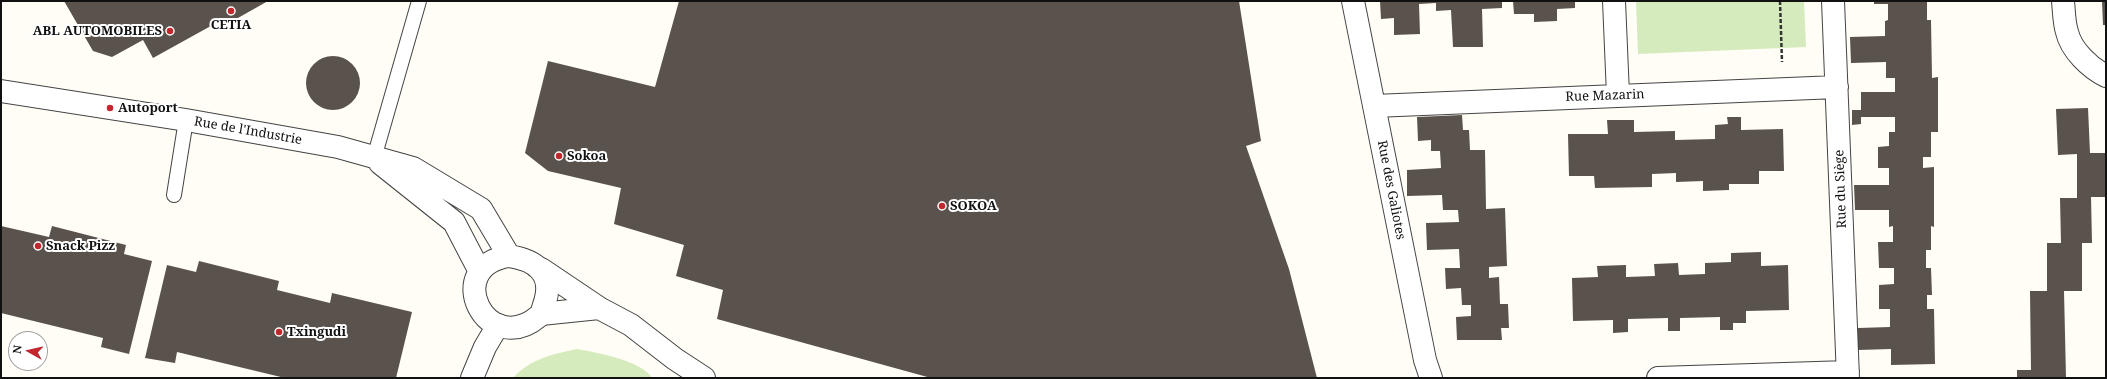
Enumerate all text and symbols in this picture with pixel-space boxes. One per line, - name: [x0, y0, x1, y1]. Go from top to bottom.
- marker: CETIA: [226, 6, 236, 16]
- place label: CETIA: [211, 17, 251, 33]
- place label: ABL AUTOMOBILES: [33, 23, 162, 39]
- marker: ABL AUTOMOBILES: [165, 26, 175, 36]
- street label: Rue Mazarin: [1565, 87, 1645, 105]
- place label: Autoport: [118, 100, 178, 116]
- marker: Autoport: [105, 103, 115, 113]
- street label: Rue de l'Industrie: [193, 114, 303, 148]
- street label: Rue des Galiotes: [1374, 139, 1408, 241]
- place label: Sokoa: [567, 148, 606, 164]
- street label: Rue du Siège: [1832, 149, 1850, 229]
- marker: Sokoa: [554, 151, 564, 161]
- place label: SOKOA: [950, 198, 997, 214]
- marker: SOKOA: [937, 201, 947, 211]
- place label: Snack Pizz: [46, 238, 115, 254]
- marker: Snack Pizz: [33, 241, 43, 251]
- place label: Txingudi: [287, 324, 346, 340]
- marker: Txingudi: [274, 327, 284, 337]
- north arrow: [8, 331, 48, 371]
- text: N: [9, 344, 25, 355]

